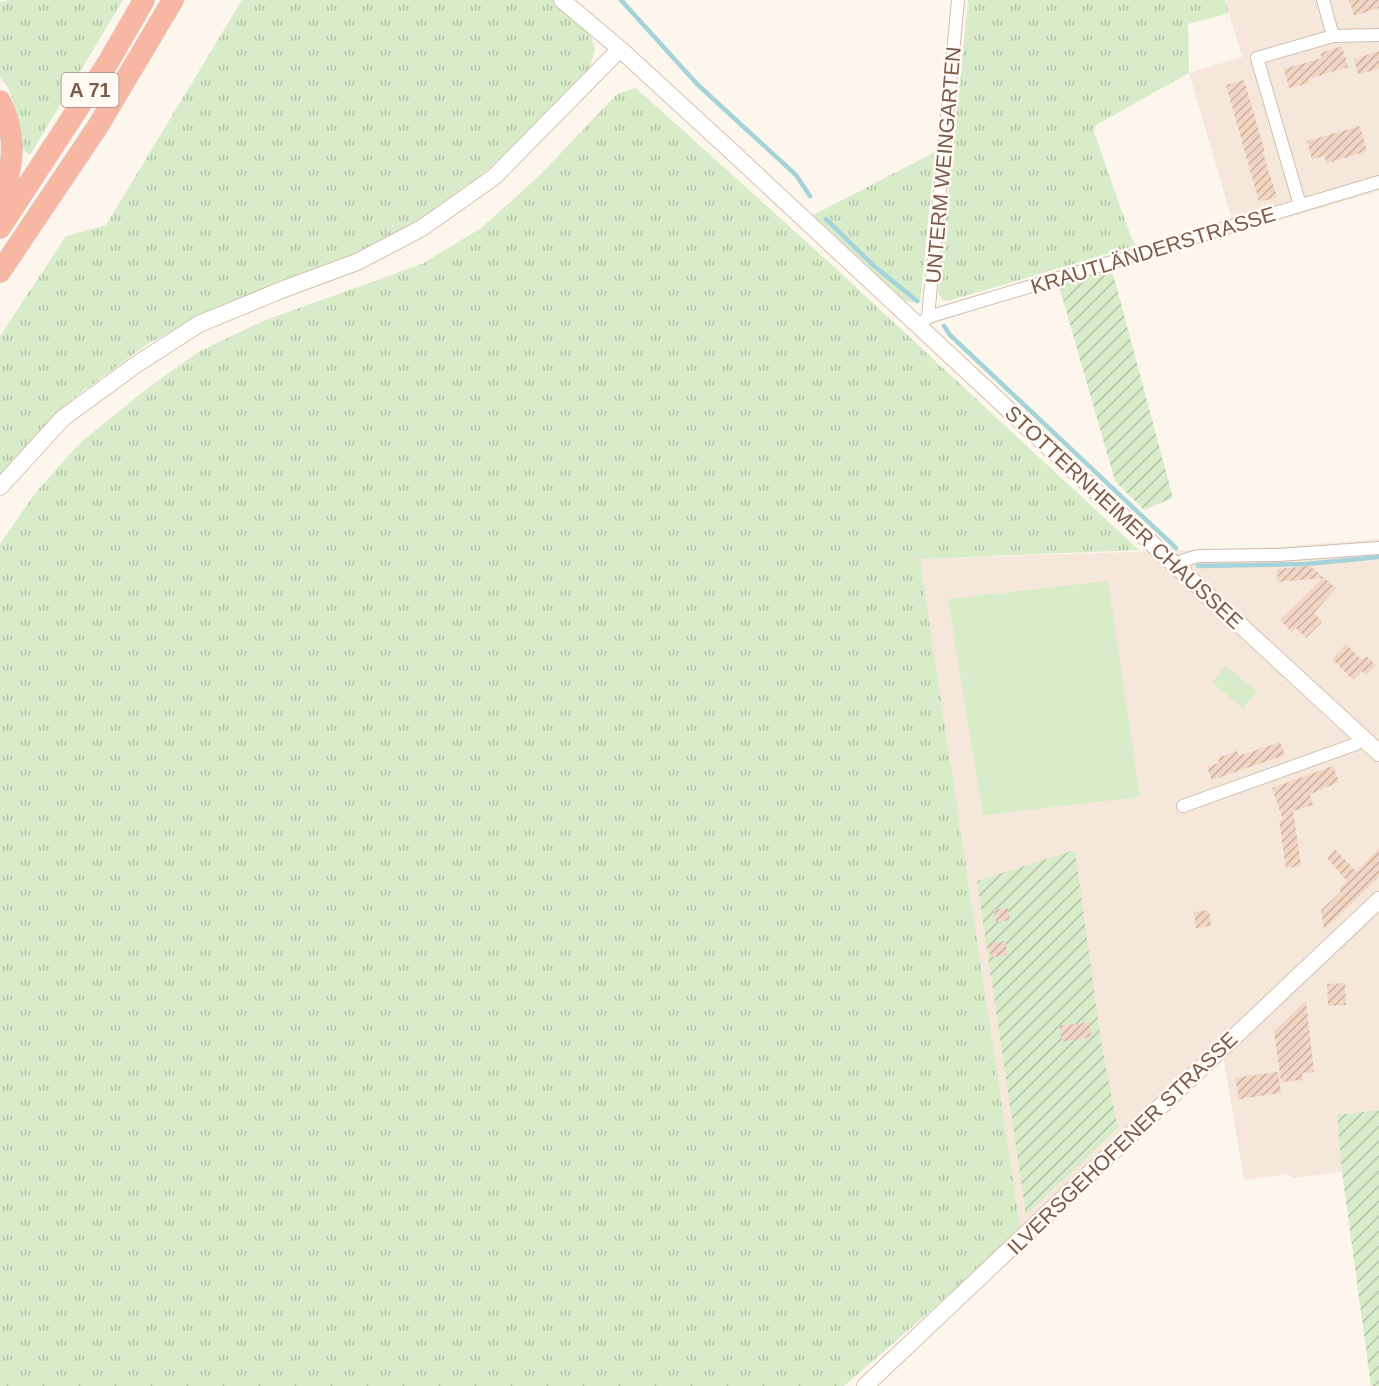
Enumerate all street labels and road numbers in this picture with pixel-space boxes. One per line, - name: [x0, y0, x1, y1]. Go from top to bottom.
- street label: UNTERM WEINGARTEN: [921, 46, 965, 284]
- road number: A 71: [62, 73, 118, 107]
- street label: KRAUTLÄNDERSTRASSE: [1028, 202, 1278, 298]
- street label: STOTTERNHEIMER CHAUSSEE: [1001, 401, 1247, 633]
- street label: ILVERSGEHOFENER STRASSE: [1003, 1027, 1241, 1259]

